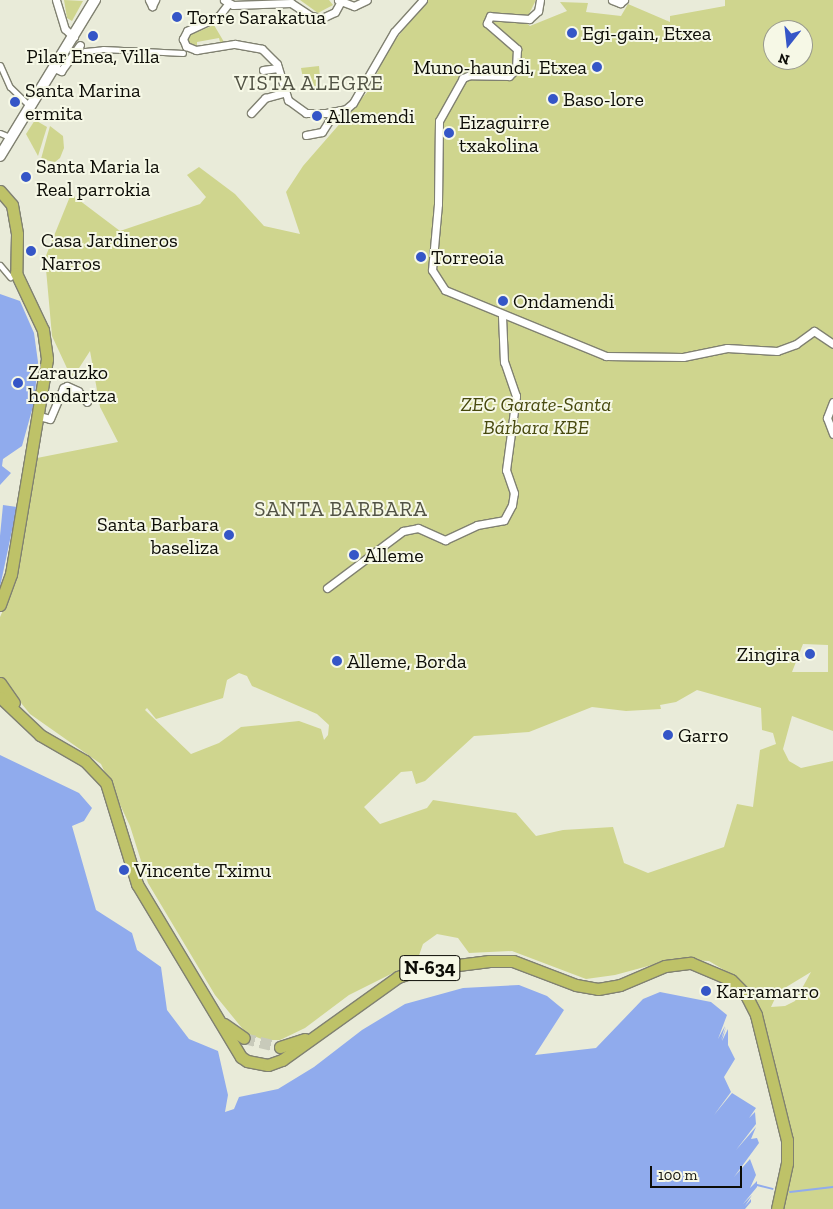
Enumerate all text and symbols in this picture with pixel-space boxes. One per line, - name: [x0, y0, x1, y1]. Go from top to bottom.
- place label: Torre Sarakatua: [187, 5, 326, 29]
- marker: Torre Sarakatua: [171, 11, 183, 23]
- north arrow: [763, 20, 813, 70]
- place label: Egi-gain, Etxea: [582, 21, 711, 45]
- marker: Egi-gain, Etxea: [566, 27, 578, 39]
- marker: Pilar Enea, Villa: [87, 30, 99, 42]
- place label: Pilar Enea, Villa: [26, 44, 160, 68]
- text: N: [777, 49, 791, 69]
- place label: Muno-haundi, Etxea: [413, 55, 587, 79]
- marker: Muno-haundi, Etxea: [591, 61, 603, 73]
- district label: VISTA ALEGRE: [232, 70, 386, 96]
- place label: Santa Marina ermita: [25, 78, 141, 125]
- place label: Baso-lore: [563, 87, 644, 111]
- marker: Baso-lore: [547, 93, 559, 105]
- marker: Santa Marina ermita: [9, 96, 21, 108]
- place label: Allemendi: [327, 104, 415, 128]
- marker: Allemendi: [311, 110, 323, 122]
- place label: Eizaguirre txakolina: [459, 110, 549, 157]
- marker: Eizaguirre txakolina: [443, 127, 455, 139]
- place label: Santa Maria la Real parrokia: [36, 154, 160, 201]
- marker: Santa Maria la Real parrokia: [20, 171, 32, 183]
- place label: Casa Jardineros Narros: [41, 228, 178, 275]
- marker: Casa Jardineros Narros: [25, 245, 37, 257]
- place label: Torreoia: [431, 245, 504, 269]
- marker: Torreoia: [415, 251, 427, 263]
- place label: Ondamendi: [513, 289, 614, 313]
- marker: Ondamendi: [497, 295, 509, 307]
- place label: Zarauzko hondartza: [28, 360, 116, 407]
- marker: Zarauzko hondartza: [12, 377, 24, 389]
- park label: ZEC Garate-Santa Bárbara KBE: [461, 392, 611, 439]
- district label: SANTA BARBARA: [252, 496, 430, 522]
- place label: Santa Barbara baseliza: [97, 512, 219, 559]
- marker: Santa Barbara baseliza: [223, 529, 235, 541]
- place label: Alleme: [364, 543, 424, 567]
- marker: Alleme: [348, 549, 360, 561]
- place label: Zingira: [737, 642, 800, 666]
- marker: Zingira: [804, 648, 816, 660]
- place label: Alleme, Borda: [347, 649, 467, 673]
- marker: Alleme, Borda: [331, 655, 343, 667]
- place label: Garro: [678, 723, 729, 747]
- marker: Garro: [662, 729, 674, 741]
- place label: Vincente Tximu: [134, 858, 272, 882]
- marker: Vincente Tximu: [118, 864, 130, 876]
- road number: N-634: [399, 951, 461, 984]
- place label: Karramarro: [716, 979, 819, 1003]
- marker: Karramarro: [700, 985, 712, 997]
- scale bar: [653, 1156, 746, 1188]
- text: 100 m: [658, 1166, 697, 1184]

